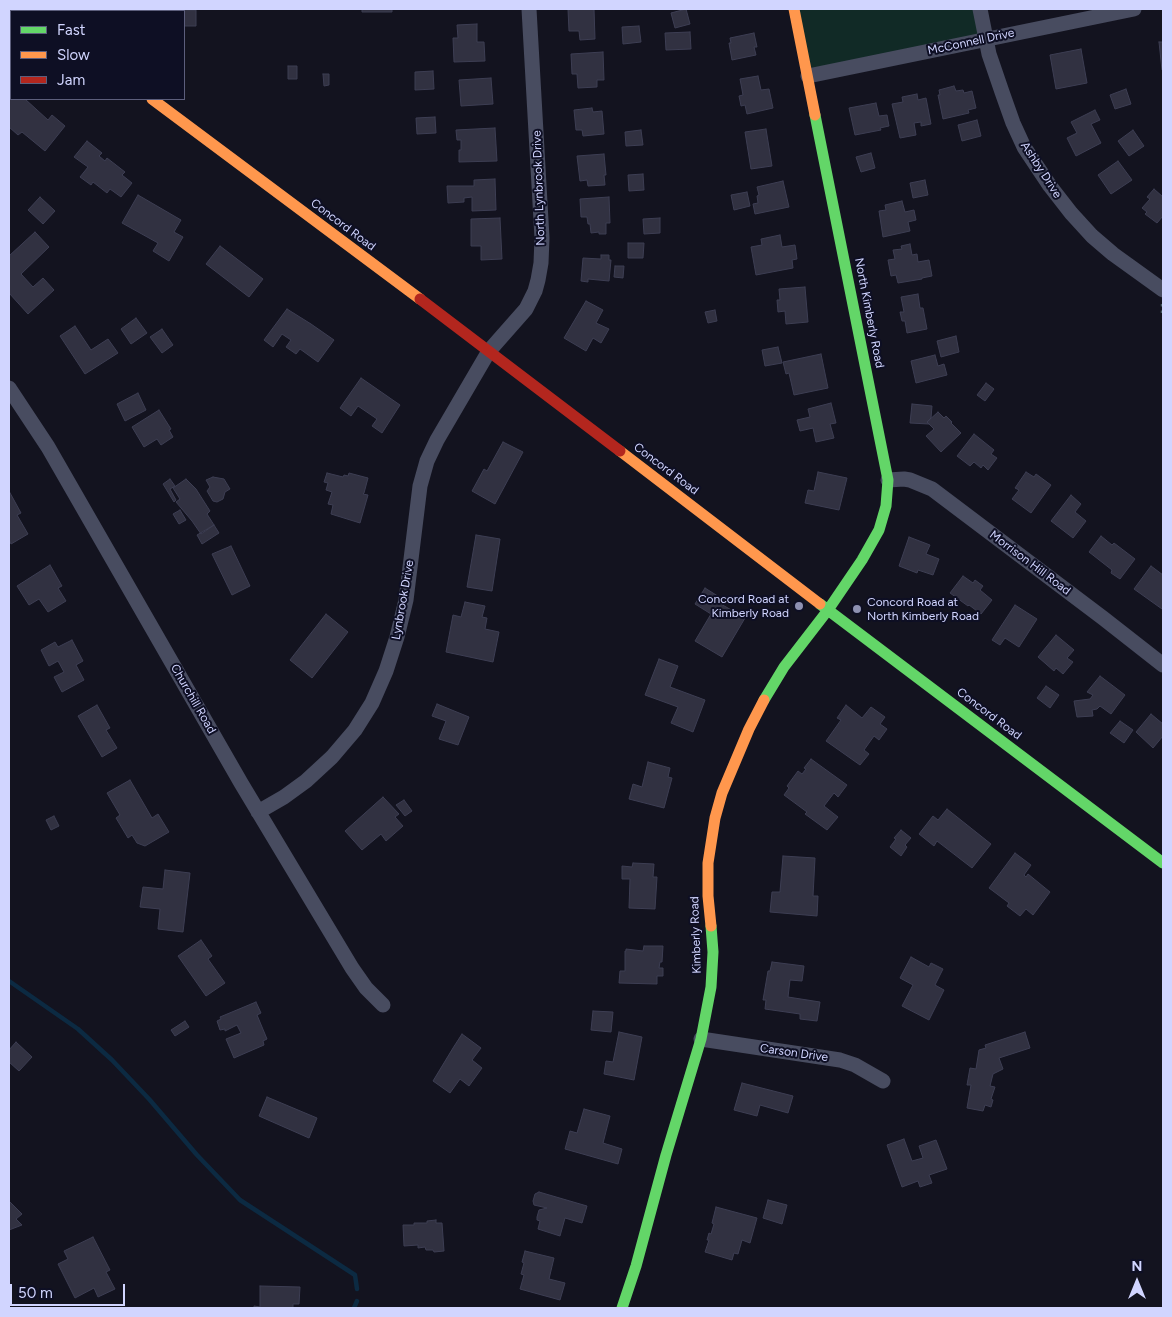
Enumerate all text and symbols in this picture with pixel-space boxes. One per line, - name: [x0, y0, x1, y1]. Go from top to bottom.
- legend: [10, 10, 185, 100]
- text: Fast: [57, 21, 85, 39]
- street label: McConnell Drive: [926, 26, 1016, 58]
- text: Slow: [57, 46, 90, 64]
- text: Jam: [57, 71, 85, 89]
- street label: North Lynbrook Drive: [530, 130, 548, 246]
- street label: Ashby Drive: [1017, 139, 1065, 201]
- street label: Concord Road: [308, 196, 378, 254]
- street label: North Kimberly Road: [851, 257, 887, 369]
- street label: Concord Road: [631, 440, 701, 498]
- street label: Morrison Hill Road: [987, 528, 1073, 598]
- street label: Lynbrook Drive: [389, 559, 417, 641]
- place label: Concord Road at Kimberly Road: [698, 592, 789, 620]
- place label: Concord Road at North Kimberly Road: [867, 595, 979, 623]
- marker: Concord Road at Kimberly Road: [793, 600, 805, 612]
- marker: Concord Road at North Kimberly Road: [851, 603, 863, 615]
- street label: Churchill Road: [167, 662, 219, 736]
- street label: Concord Road: [954, 685, 1024, 743]
- street label: Kimberly Road: [687, 896, 705, 974]
- street label: Carson Drive: [759, 1041, 829, 1065]
- north arrow: [1112, 1257, 1162, 1307]
- text: N: [1132, 1258, 1142, 1275]
- scale bar: [12, 1274, 128, 1306]
- text: 50 m: [18, 1284, 53, 1302]

